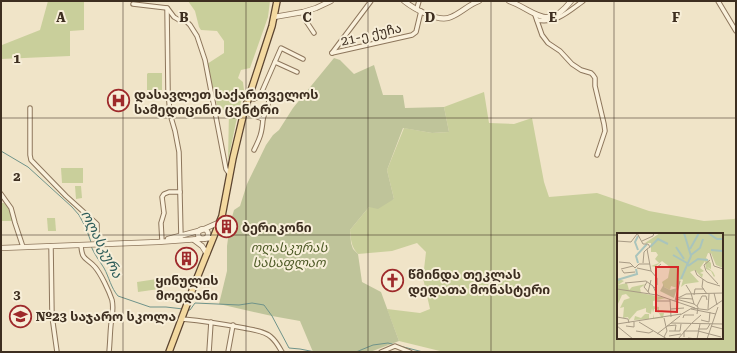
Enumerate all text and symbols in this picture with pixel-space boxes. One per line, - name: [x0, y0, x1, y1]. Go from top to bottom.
- text: A: [56, 10, 66, 25]
- text: B: [179, 10, 189, 25]
- text: C: [302, 10, 312, 25]
- text: D: [425, 10, 435, 25]
- text: E: [549, 10, 557, 25]
- text: F: [672, 10, 680, 25]
- street label: 21-ე ქუჩა: [339, 20, 403, 49]
- text: 1: [13, 51, 21, 66]
- place label: დასავლეთ საქართველოს სამედიცინო ცენტრი: [134, 87, 318, 118]
- hospital icon: დასავლეთ საქართველოს სამედიცინო ცენტრი: [106, 88, 132, 114]
- text: 2: [13, 169, 21, 184]
- water label: ოღასკურა: [77, 207, 126, 281]
- building icon: ბერიკონი: [213, 214, 239, 240]
- place label: ბერიკონი: [242, 220, 312, 235]
- inset map: [617, 233, 723, 339]
- park label: ოღასკურას სასაფლაო: [251, 240, 328, 271]
- building icon: ყინულის მოედანი: [174, 245, 200, 271]
- place label: წმინდა თეკლას დედათა მონასტერი: [408, 267, 550, 298]
- church icon: წმინდა თეკლას დედათა მონასტერი: [380, 268, 406, 294]
- place label: ყინულის მოედანი: [155, 273, 219, 304]
- text: 3: [13, 287, 21, 302]
- school or university icon: №23 საჯარო სკოლა: [8, 303, 34, 329]
- place label: №23 საჯარო სკოლა: [36, 309, 176, 325]

